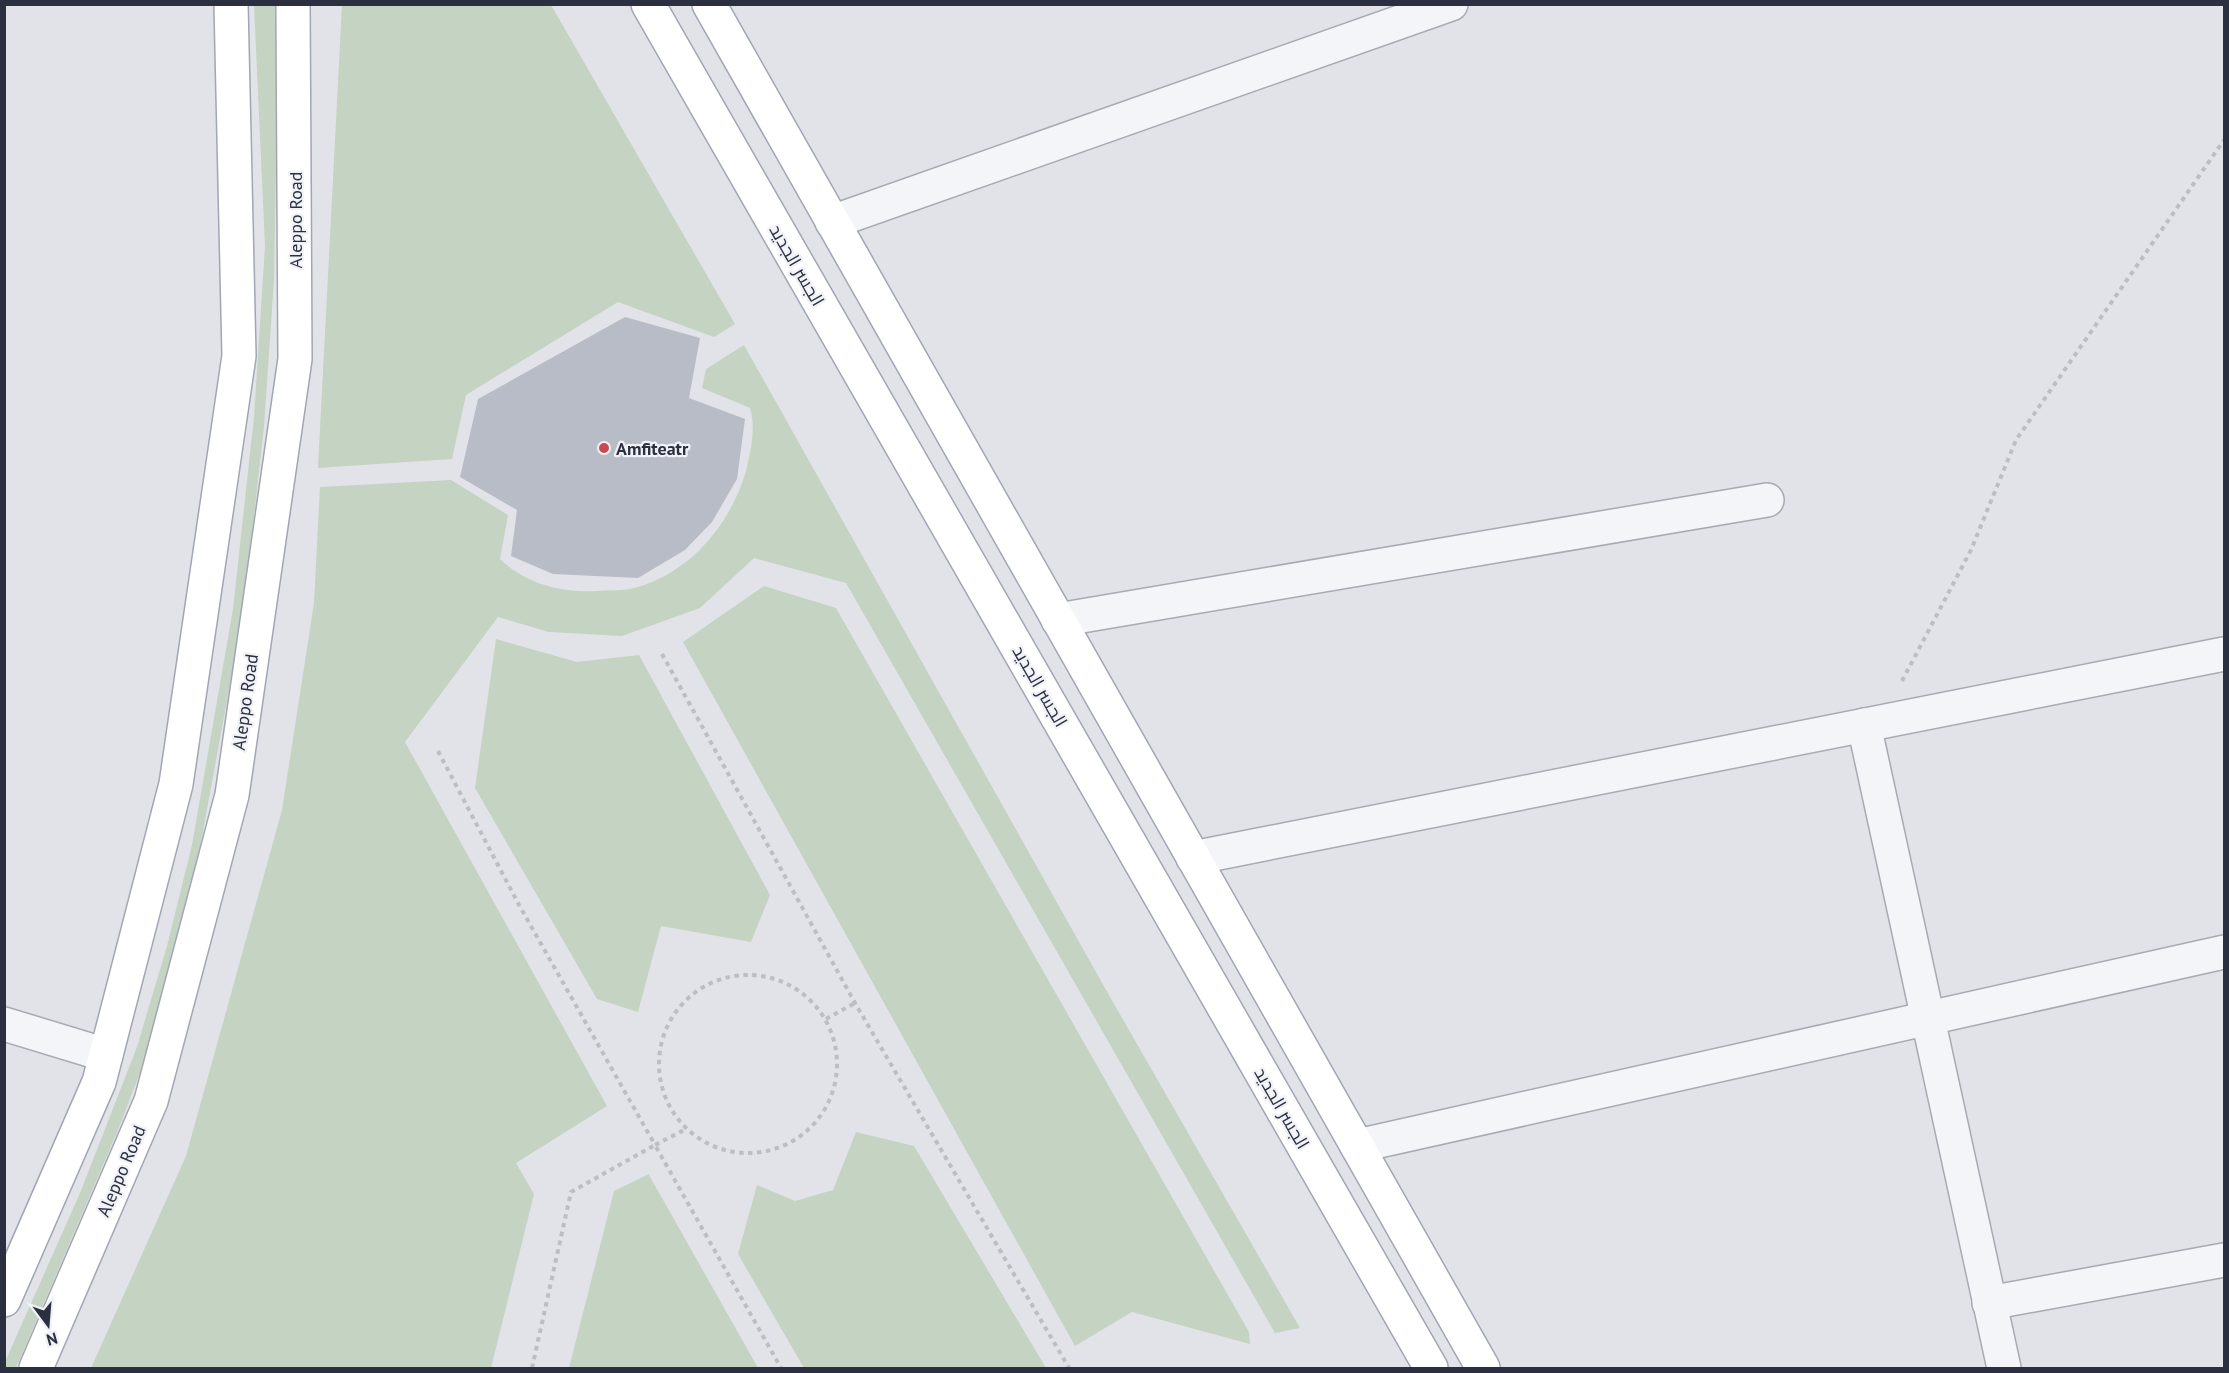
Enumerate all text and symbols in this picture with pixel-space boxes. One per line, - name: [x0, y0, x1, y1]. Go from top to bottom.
- street label: Aleppo Road: [284, 172, 307, 268]
- street label: الجسر الجديد: [764, 220, 830, 310]
- place label: Amfiteatr: [616, 437, 689, 460]
- marker: Amfiteatr: [597, 441, 611, 455]
- street label: الجسر الجديد: [1007, 641, 1073, 731]
- street label: Aleppo Road: [227, 652, 263, 752]
- street label: الجسر الجديد: [1249, 1063, 1315, 1153]
- street label: Aleppo Road: [91, 1122, 151, 1220]
- north arrow: [18, 1295, 78, 1355]
- text: N: [44, 1328, 60, 1350]

